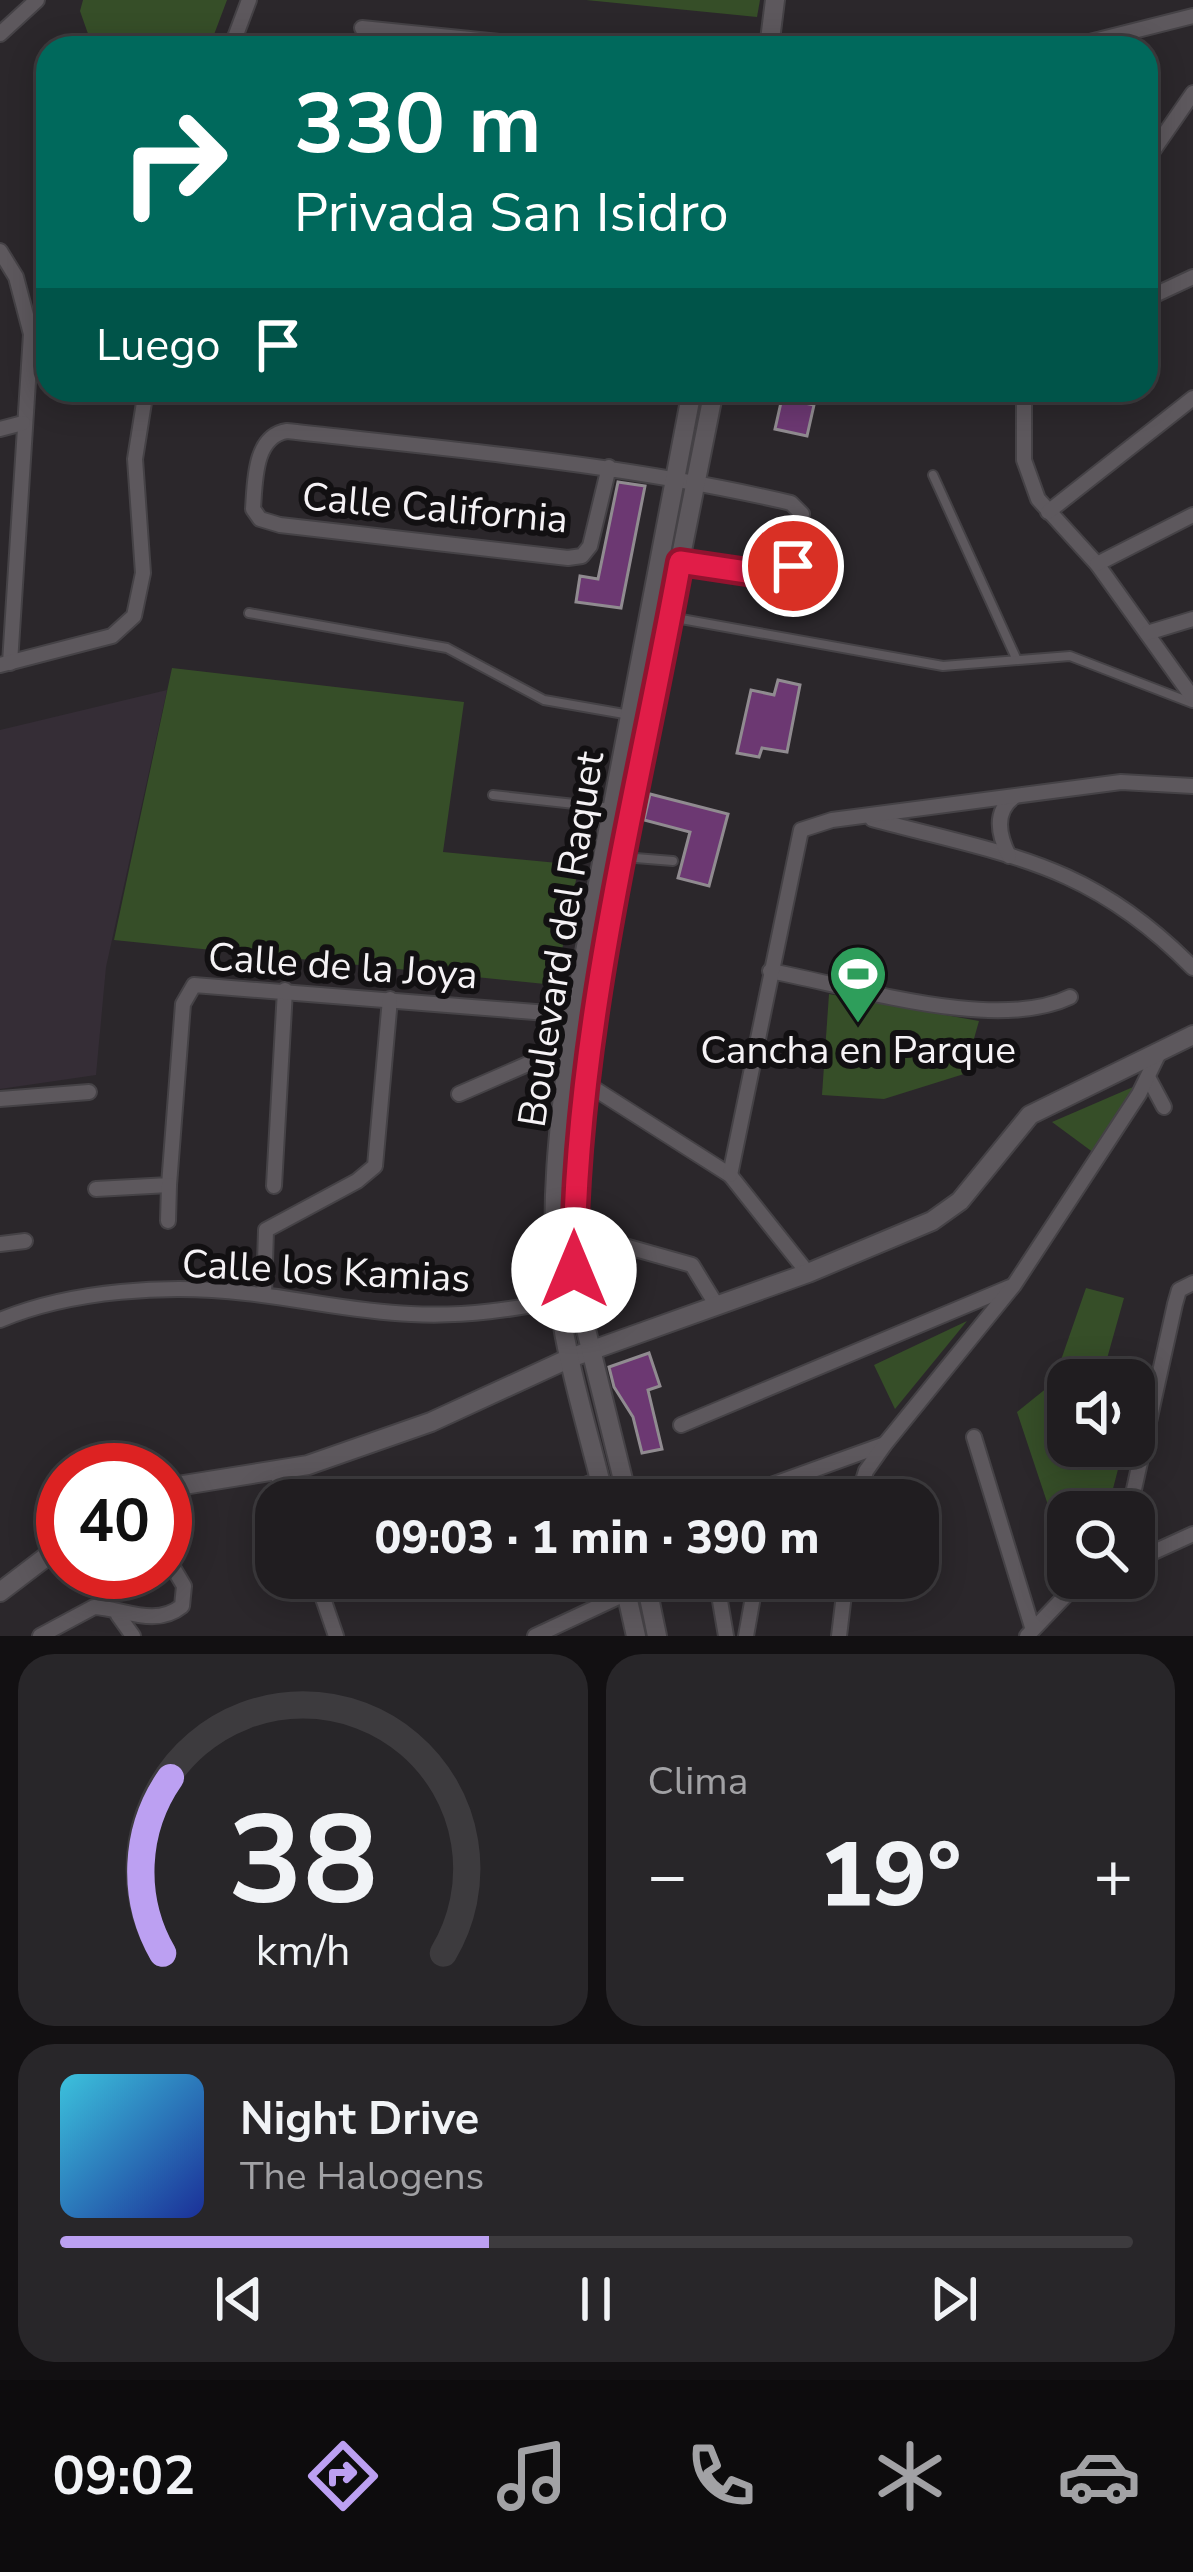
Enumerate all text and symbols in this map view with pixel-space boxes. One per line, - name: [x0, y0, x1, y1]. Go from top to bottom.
- text: 330 m: [294, 67, 542, 182]
- icon: right: [96, 84, 252, 240]
- text: Privada San Isidro: [294, 176, 729, 250]
- icon: arrive: [245, 312, 311, 378]
- text: Luego: [96, 315, 221, 376]
- street label: Calle California: [300, 470, 570, 547]
- pin: [742, 515, 844, 617]
- icon: arrive: [760, 533, 826, 599]
- street label: Boulevard del Raquet: [506, 747, 617, 1131]
- street label: Calle de la Joya: [206, 931, 479, 1002]
- sports icon: Cancha en Parque: [827, 943, 889, 1025]
- place label: Cancha en Parque: [700, 1024, 1016, 1077]
- position arrow: [511, 1207, 637, 1333]
- street label: Calle los Kamias: [180, 1237, 471, 1306]
- map controls: [1047, 1359, 1155, 1599]
- button: sound: [1047, 1359, 1155, 1467]
- speed limit sign: 40: [36, 1443, 192, 1599]
- button: search: [1047, 1491, 1155, 1599]
- text: 09:03 · 1 min · 390 m: [374, 1508, 820, 1569]
- text: Clima: [648, 1755, 748, 1808]
- text: 38: [228, 1776, 378, 1946]
- text: 19°: [819, 1814, 962, 1937]
- text: −: [648, 1831, 687, 1921]
- text: +: [1093, 1831, 1133, 1921]
- text: km/h: [255, 1922, 350, 1980]
- text: Night Drive: [240, 2089, 479, 2150]
- text: The Halogens: [240, 2150, 484, 2203]
- icon: previous: [206, 2266, 272, 2332]
- icon: pause: [563, 2266, 629, 2332]
- icon: next: [921, 2266, 987, 2332]
- icon: directions: [301, 2434, 385, 2518]
- icon: music: [490, 2434, 574, 2518]
- icon: phone: [679, 2434, 763, 2518]
- icon: climate: [868, 2434, 952, 2518]
- icon: car: [1057, 2434, 1141, 2518]
- text: 09:02: [53, 2439, 196, 2513]

